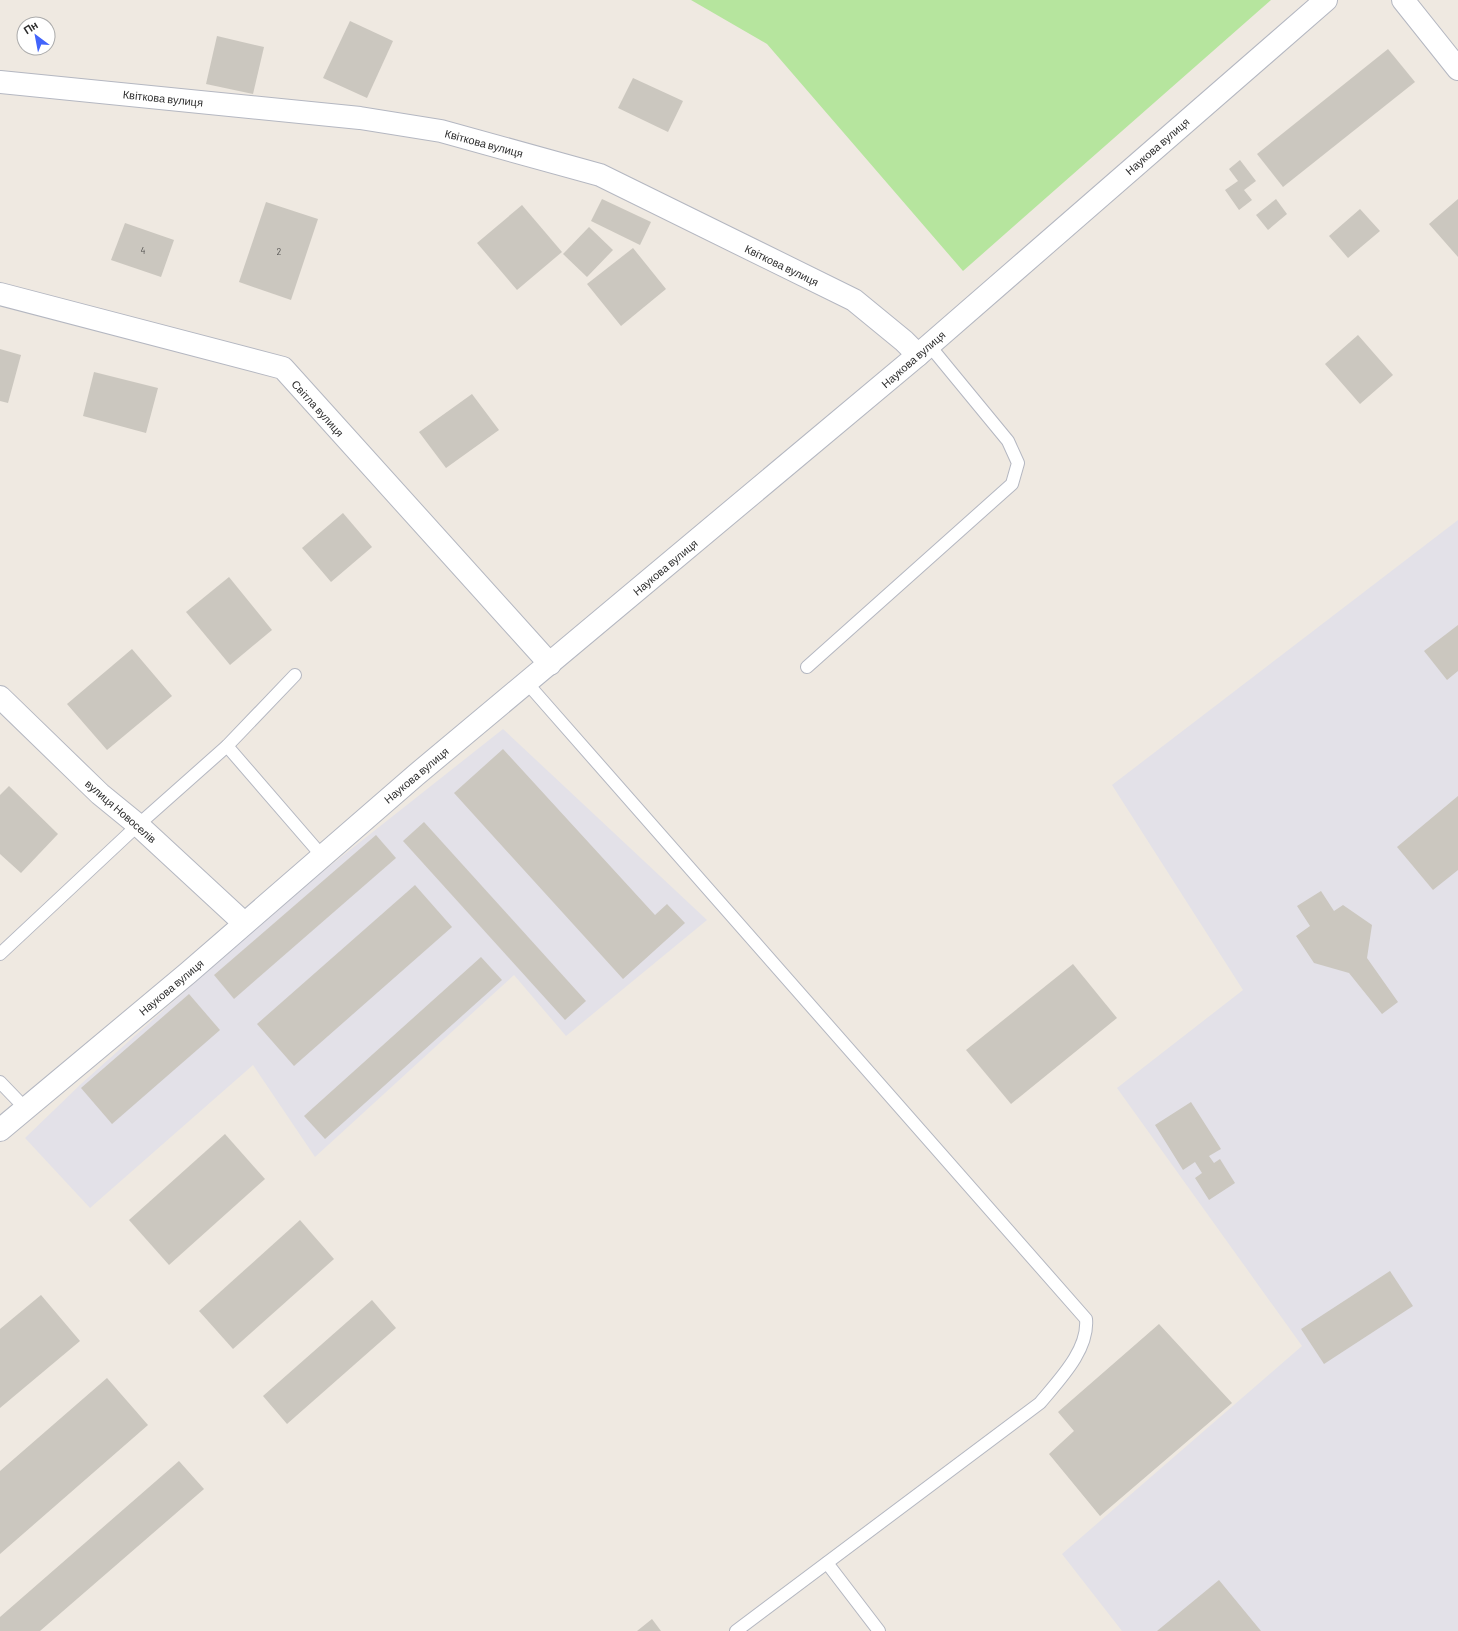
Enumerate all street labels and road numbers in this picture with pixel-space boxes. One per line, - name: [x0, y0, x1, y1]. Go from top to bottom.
- street label: Квіткова вулиця: [122, 87, 204, 109]
- street label: Наукова вулиця: [1122, 115, 1192, 177]
- street label: Квіткова вулиця: [443, 126, 525, 160]
- street label: Квіткова вулиця: [743, 242, 821, 289]
- street label: Наукова вулиця: [878, 328, 948, 390]
- street label: Світла вулиця: [289, 377, 347, 439]
- street label: Наукова вулиця: [630, 536, 700, 598]
- street label: Наукова вулиця: [381, 744, 451, 806]
- street label: вулиця Новоселів: [83, 777, 159, 845]
- street label: Наукова вулиця: [136, 956, 206, 1018]

